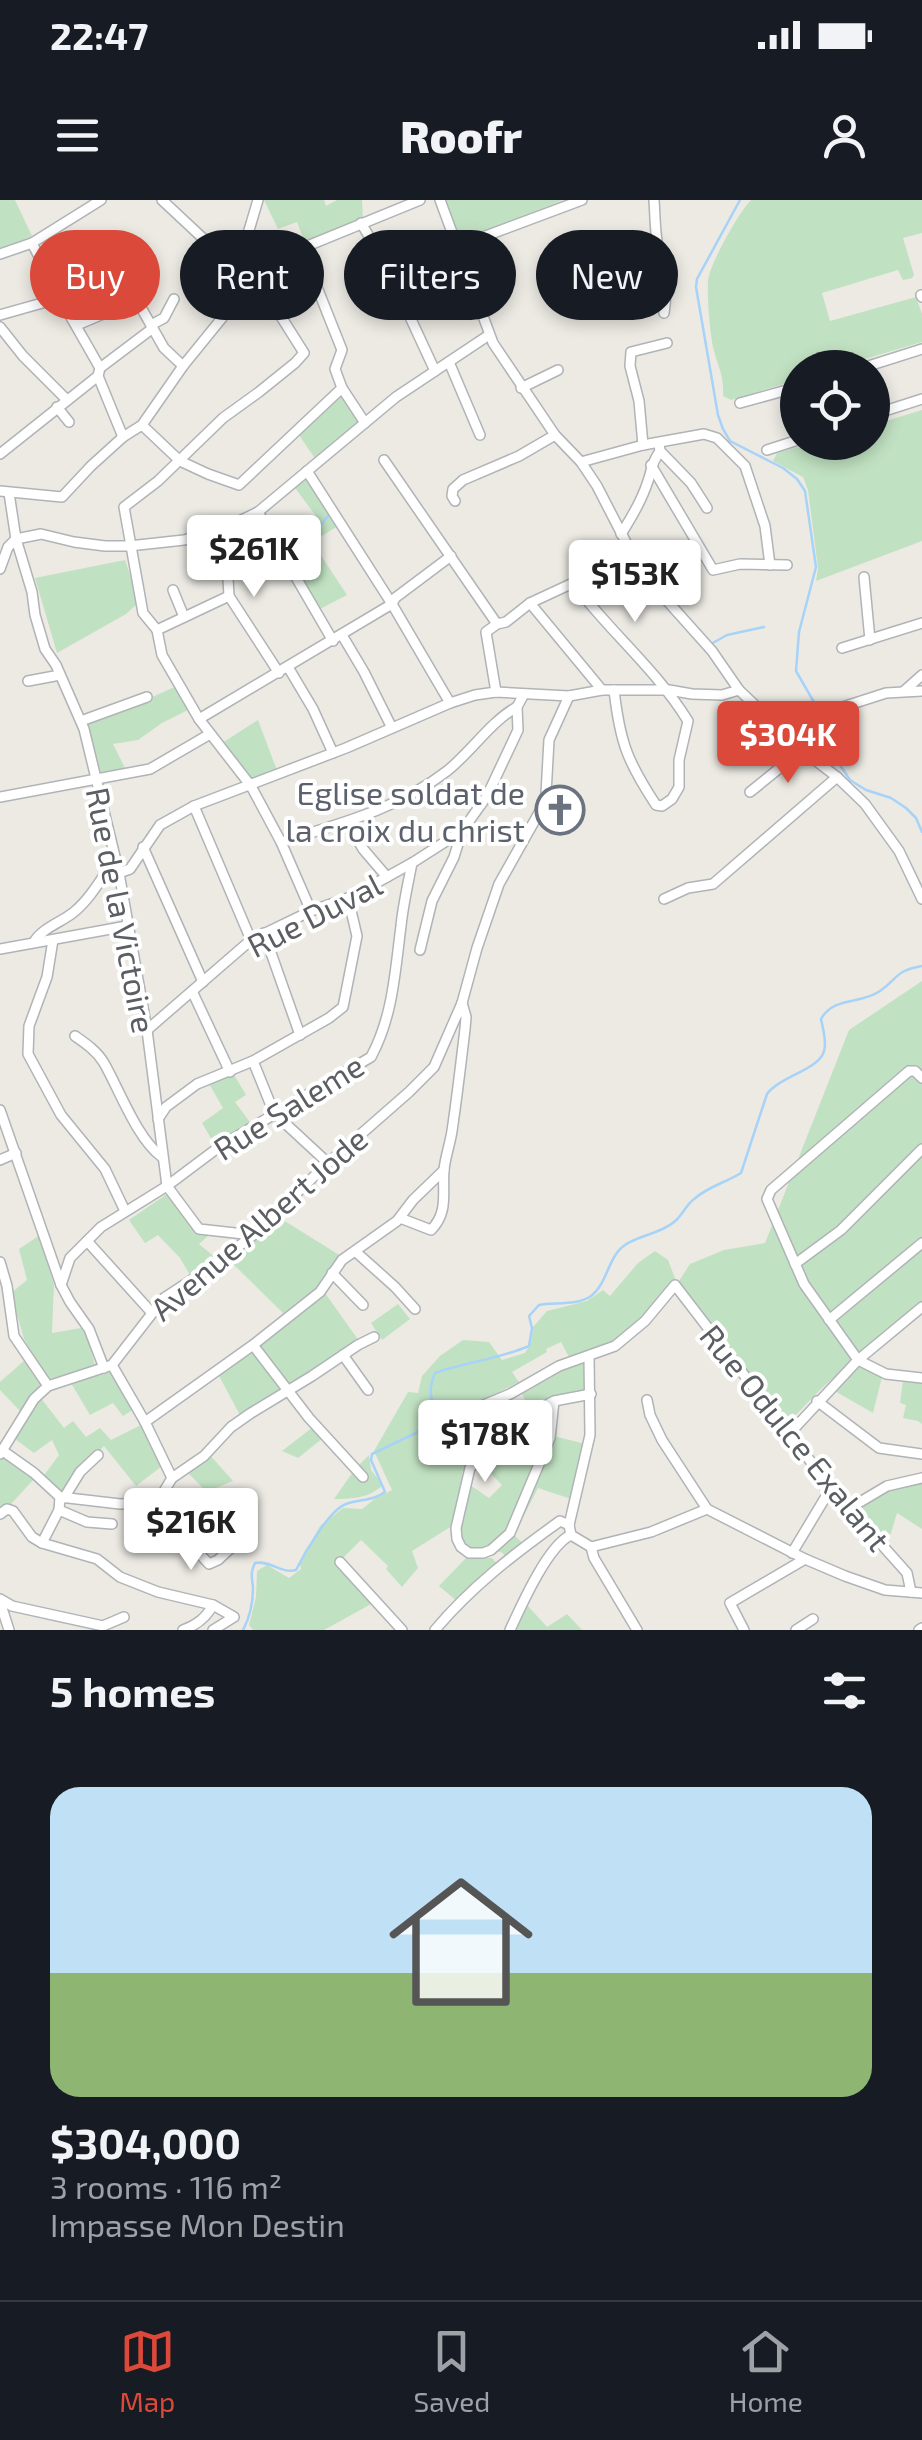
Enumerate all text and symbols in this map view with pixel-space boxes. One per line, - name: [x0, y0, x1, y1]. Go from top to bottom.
- text: 22:47: [50, 12, 148, 58]
- icon: menu: [50, 108, 105, 163]
- text: Roofr: [400, 108, 522, 162]
- icon: person: [817, 108, 872, 163]
- chip: Buy: [30, 230, 160, 320]
- chip: Rent: [180, 230, 324, 320]
- chip: Filters: [344, 230, 516, 320]
- chip: New: [536, 230, 678, 320]
- map controls: [780, 350, 890, 460]
- button: locate: [780, 350, 890, 460]
- pin: $261K: [184, 515, 324, 600]
- text: $261K: [209, 528, 299, 566]
- pin: $153K: [565, 540, 705, 625]
- text: $153K: [591, 553, 679, 591]
- pin: $304K: [718, 701, 858, 786]
- text: $304K: [739, 714, 837, 752]
- place label: Eglise soldat de la croix du christ: [285, 773, 525, 848]
- street label: Rue de la Victoire: [80, 784, 164, 1036]
- church icon: Eglise soldat de la croix du christ: [534, 784, 586, 836]
- street label: Rue Duval: [240, 864, 388, 964]
- street label: Rue Saleme: [206, 1045, 370, 1167]
- street label: Avenue Albert Jode: [142, 1119, 374, 1327]
- street label: Rue Odulce Exalant: [693, 1316, 899, 1558]
- pin: $178K: [415, 1400, 555, 1485]
- text: $178K: [440, 1413, 530, 1451]
- pin: $216K: [121, 1488, 261, 1573]
- text: $216K: [146, 1501, 236, 1539]
- icon: filters: [817, 1663, 872, 1718]
- text: 5 homes: [50, 1665, 215, 1715]
- icon: home: [371, 1852, 551, 2032]
- text: $304,000: [50, 2117, 241, 2167]
- text: 3 rooms · 116 m²: [50, 2167, 282, 2205]
- text: Impasse Mon Destin: [50, 2205, 345, 2243]
- tab: Map: [119, 2324, 175, 2418]
- tab: Saved: [414, 2324, 490, 2418]
- tab: Home: [729, 2324, 803, 2418]

